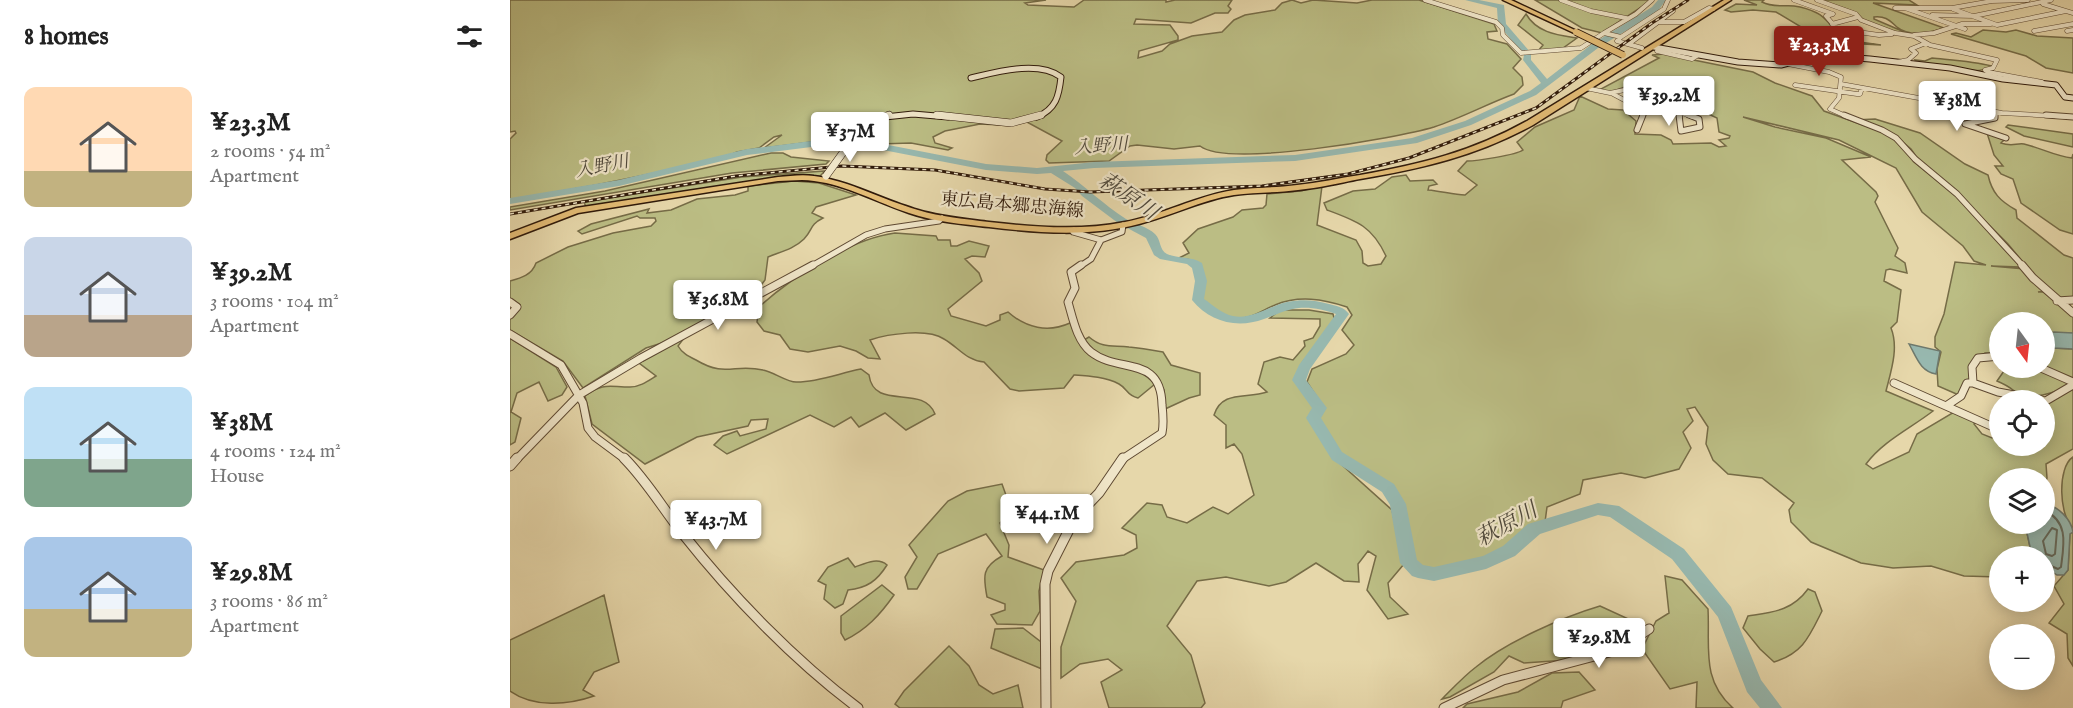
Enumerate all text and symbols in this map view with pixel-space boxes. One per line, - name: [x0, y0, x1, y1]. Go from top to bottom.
- text: 8 homes: [24, 20, 109, 53]
- icon: filters: [453, 20, 486, 53]
- pin: ¥23.3M: [1770, 26, 1868, 77]
- text: ¥23.3M: [1788, 33, 1850, 58]
- pin: ¥39.2M: [1620, 76, 1718, 127]
- pin: ¥38M: [1921, 81, 1993, 132]
- text: ¥39.2M: [1637, 83, 1701, 108]
- text: ¥38M: [1933, 88, 1981, 113]
- text: ¥23.3M: [210, 106, 291, 139]
- icon: home: [72, 111, 144, 183]
- pin: ¥37M: [814, 112, 886, 163]
- text: ¥37M: [825, 119, 875, 144]
- water label: 入野川: [1073, 134, 1131, 160]
- text: 2 rooms · 54 m²: [210, 139, 331, 164]
- water label: 入野川: [573, 150, 633, 183]
- text: Apartment: [210, 164, 299, 189]
- water label: 萩原川: [1093, 167, 1165, 228]
- street label: 東広島本郷忠海線: [939, 188, 1085, 224]
- text: ¥39.2M: [210, 256, 292, 289]
- icon: home: [72, 261, 144, 333]
- pin: ¥36.8M: [669, 280, 767, 331]
- text: ¥36.8M: [687, 287, 749, 312]
- text: 3 rooms · 104 m²: [210, 289, 339, 314]
- north arrow: [1989, 312, 2055, 378]
- map controls: [1989, 312, 2055, 690]
- text: Apartment: [210, 314, 299, 339]
- button: locate: [1989, 390, 2055, 456]
- text: ¥38M: [210, 406, 273, 439]
- icon: home: [72, 411, 144, 483]
- text: 4 rooms · 124 m²: [210, 439, 341, 464]
- text: House: [210, 464, 264, 489]
- button: layers: [1989, 468, 2055, 534]
- pin: ¥44.1M: [998, 494, 1096, 545]
- water label: 萩原川: [1471, 496, 1544, 553]
- pin: ¥43.7M: [667, 500, 765, 551]
- text: ¥44.1M: [1014, 501, 1080, 526]
- text: ¥43.7M: [684, 507, 748, 532]
- button: +: [1989, 546, 2055, 612]
- text: ¥29.8M: [210, 556, 293, 589]
- icon: home: [72, 561, 144, 633]
- text: 3 rooms · 86 m²: [210, 589, 328, 614]
- text: Apartment: [210, 614, 299, 639]
- pin: ¥29.8M: [1550, 618, 1648, 669]
- button: −: [1989, 624, 2055, 690]
- text: ¥29.8M: [1567, 625, 1631, 650]

